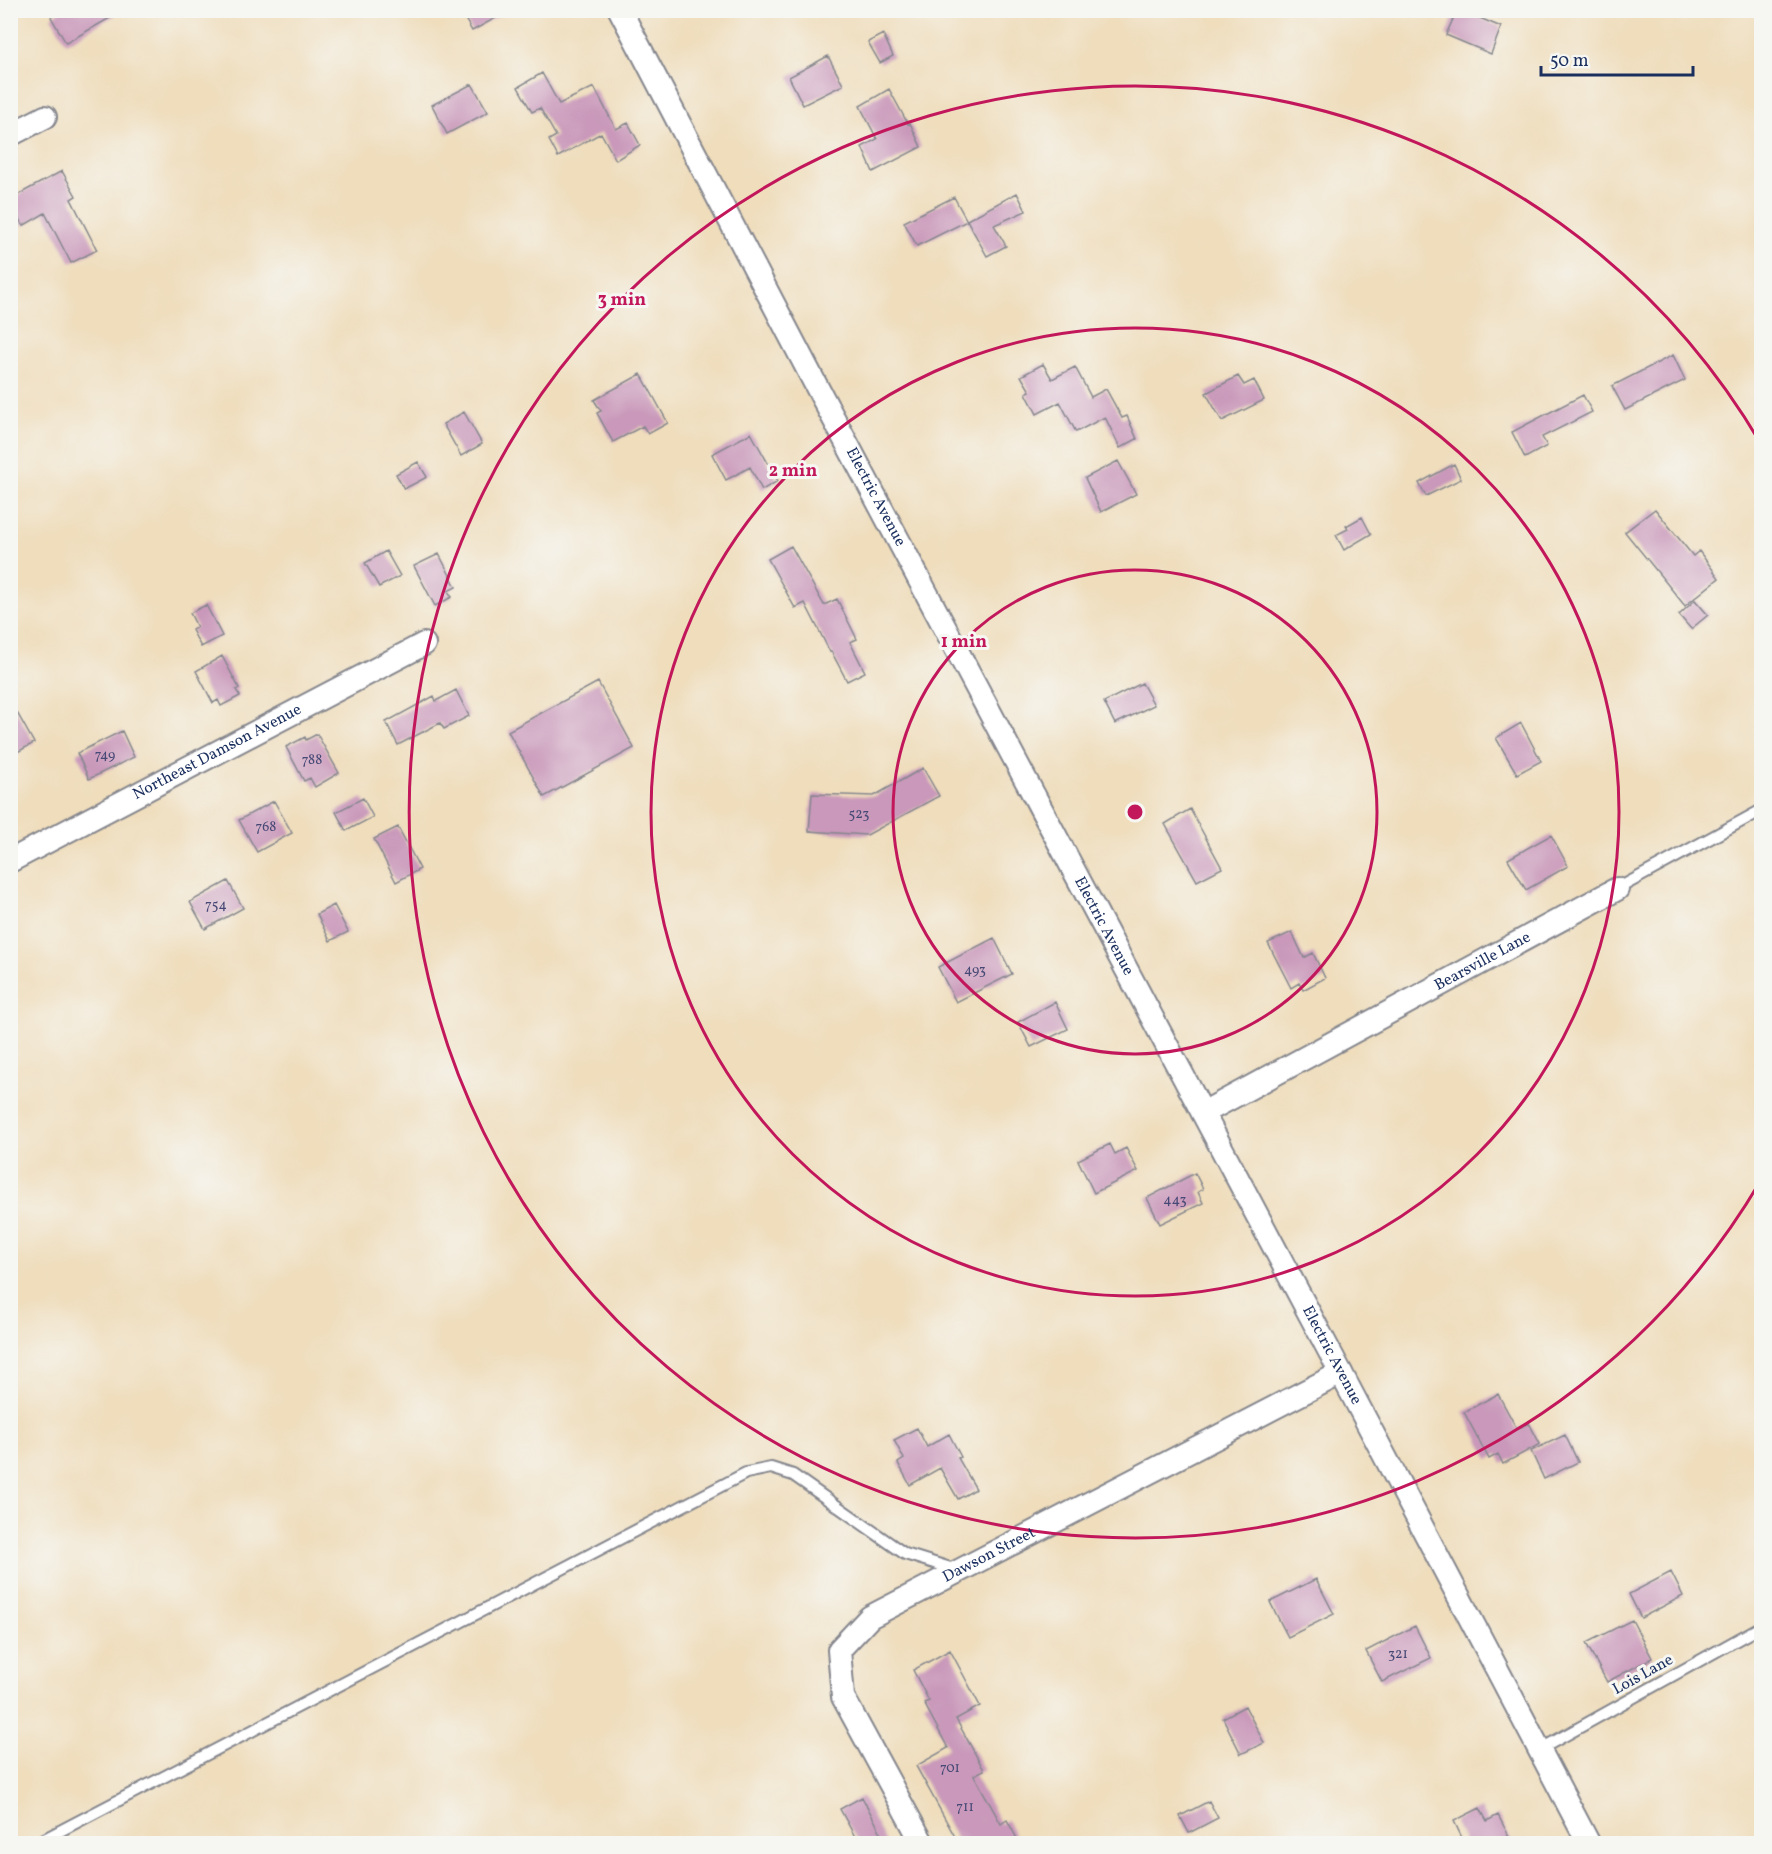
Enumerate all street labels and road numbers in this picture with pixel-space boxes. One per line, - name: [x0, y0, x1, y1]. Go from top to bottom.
- street label: Electric Avenue: [840, 444, 911, 550]
- street label: Northeast Damson Avenue: [129, 699, 306, 806]
- street label: Electric Avenue: [1068, 873, 1139, 980]
- street label: Bearsville Lane: [1431, 927, 1535, 997]
- street label: Electric Avenue: [1296, 1302, 1367, 1409]
- street label: Dawson Street: [939, 1522, 1040, 1588]
- street label: Lois Lane: [1609, 1649, 1677, 1701]

